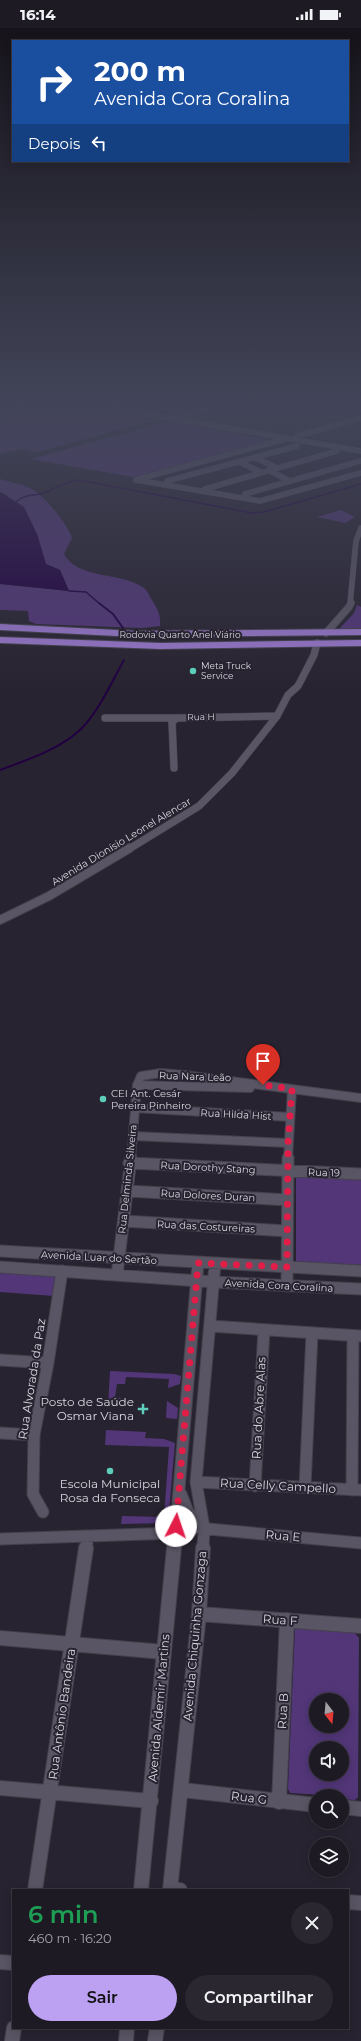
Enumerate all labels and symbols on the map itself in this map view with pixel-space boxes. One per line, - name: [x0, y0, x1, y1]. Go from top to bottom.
- street label: Rodovia Quarto Anel Viário: [119, 629, 241, 640]
- place label: Meta Truck Service: [201, 660, 252, 681]
- marker: Meta Truck Service: [188, 666, 198, 676]
- street label: Rua H: [187, 711, 215, 722]
- street label: Avenida Dionísio Leonel Alencar: [49, 795, 193, 888]
- pin: [246, 1044, 280, 1085]
- street label: Rua Nara Leão: [159, 1069, 231, 1084]
- place label: CEI Ant. Cesár Pereira Pinheiro: [111, 1087, 191, 1112]
- marker: CEI Ant. Cesár Pereira Pinheiro: [98, 1094, 108, 1104]
- street label: Rua Hilda Hist: [200, 1106, 272, 1123]
- street label: Rua Delminda Silveira: [115, 1124, 140, 1234]
- street label: Rua Dorothy Stang: [160, 1159, 256, 1176]
- street label: Rua 19: [308, 1165, 340, 1180]
- street label: Rua Dolores Duran: [160, 1187, 256, 1204]
- street label: Rua das Costureiras: [156, 1217, 256, 1236]
- street label: Avenida Luar do Sertão: [41, 1248, 157, 1267]
- street label: Avenida Cora Coralina: [224, 1276, 334, 1295]
- street label: Rua Alvorada da Paz: [15, 1317, 48, 1441]
- street label: Rua do Abre Alas: [248, 1356, 269, 1459]
- place label: Posto de Saúde Osmar Viana: [40, 1394, 134, 1423]
- marker: Posto de Saúde Osmar Viana: [137, 1403, 149, 1415]
- marker: Escola Municipal Rosa da Fonseca: [105, 1466, 115, 1476]
- street label: Rua Celly Campello: [220, 1475, 336, 1496]
- place label: Escola Municipal Rosa da Fonseca: [60, 1476, 160, 1505]
- position arrow: [155, 1505, 197, 1547]
- street label: Rua E: [265, 1527, 301, 1544]
- street label: Avenida Chiquinha Gonzaga: [180, 1550, 209, 1722]
- street label: Rua F: [262, 1611, 298, 1628]
- street label: Avenida Aldemir Martins: [145, 1633, 172, 1782]
- street label: Rua Antônio Bandeira: [45, 1647, 78, 1780]
- street label: Rua B: [274, 1693, 291, 1729]
- north arrow: [309, 1693, 349, 1733]
- street label: Rua G: [230, 1788, 268, 1807]

